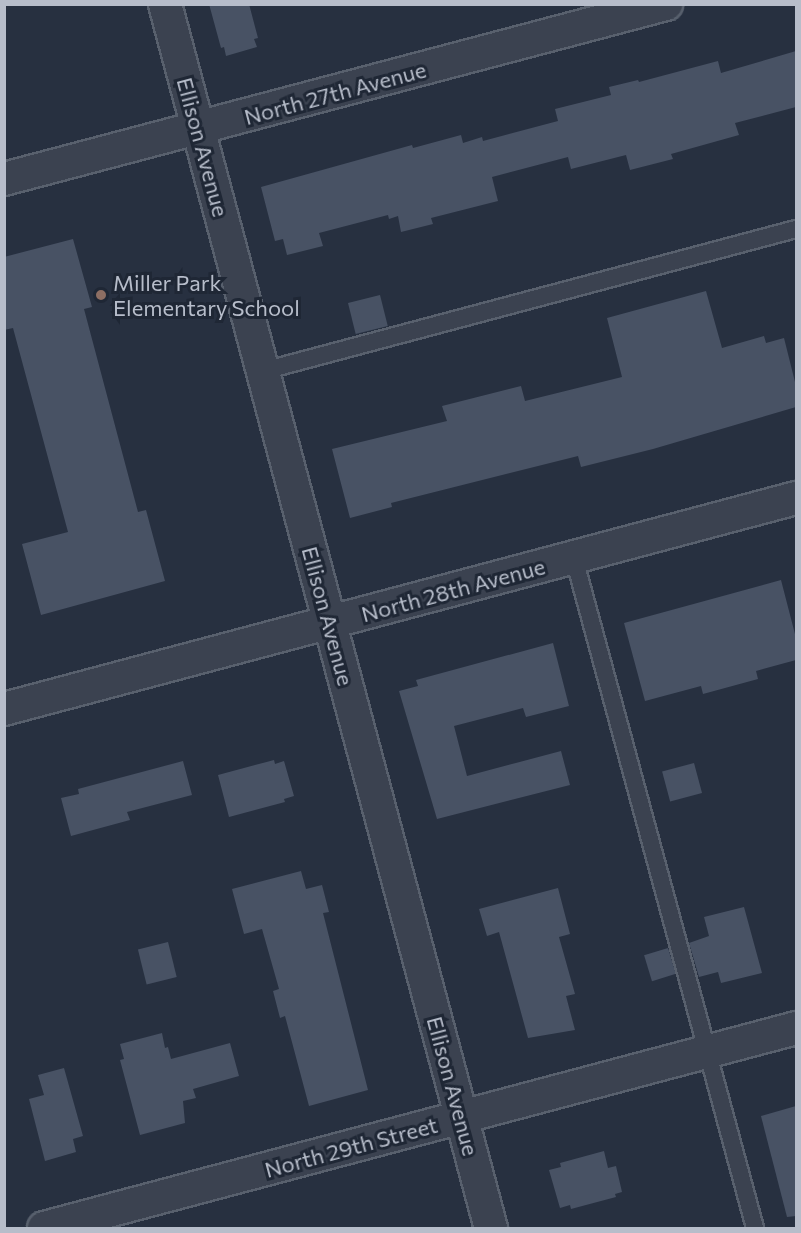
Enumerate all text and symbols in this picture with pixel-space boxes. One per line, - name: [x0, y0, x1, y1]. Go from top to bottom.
- street label: North 27th Avenue: [241, 56, 429, 130]
- street label: Ellison Avenue: [172, 74, 234, 220]
- place label: Miller Park Elementary School: [113, 269, 300, 320]
- marker: Miller Park Elementary School: [94, 288, 108, 302]
- street label: Ellison Avenue: [297, 543, 359, 689]
- street label: North 28th Avenue: [358, 553, 548, 627]
- street label: Ellison Avenue: [422, 1013, 484, 1159]
- street label: North 29th Street: [262, 1111, 440, 1183]

